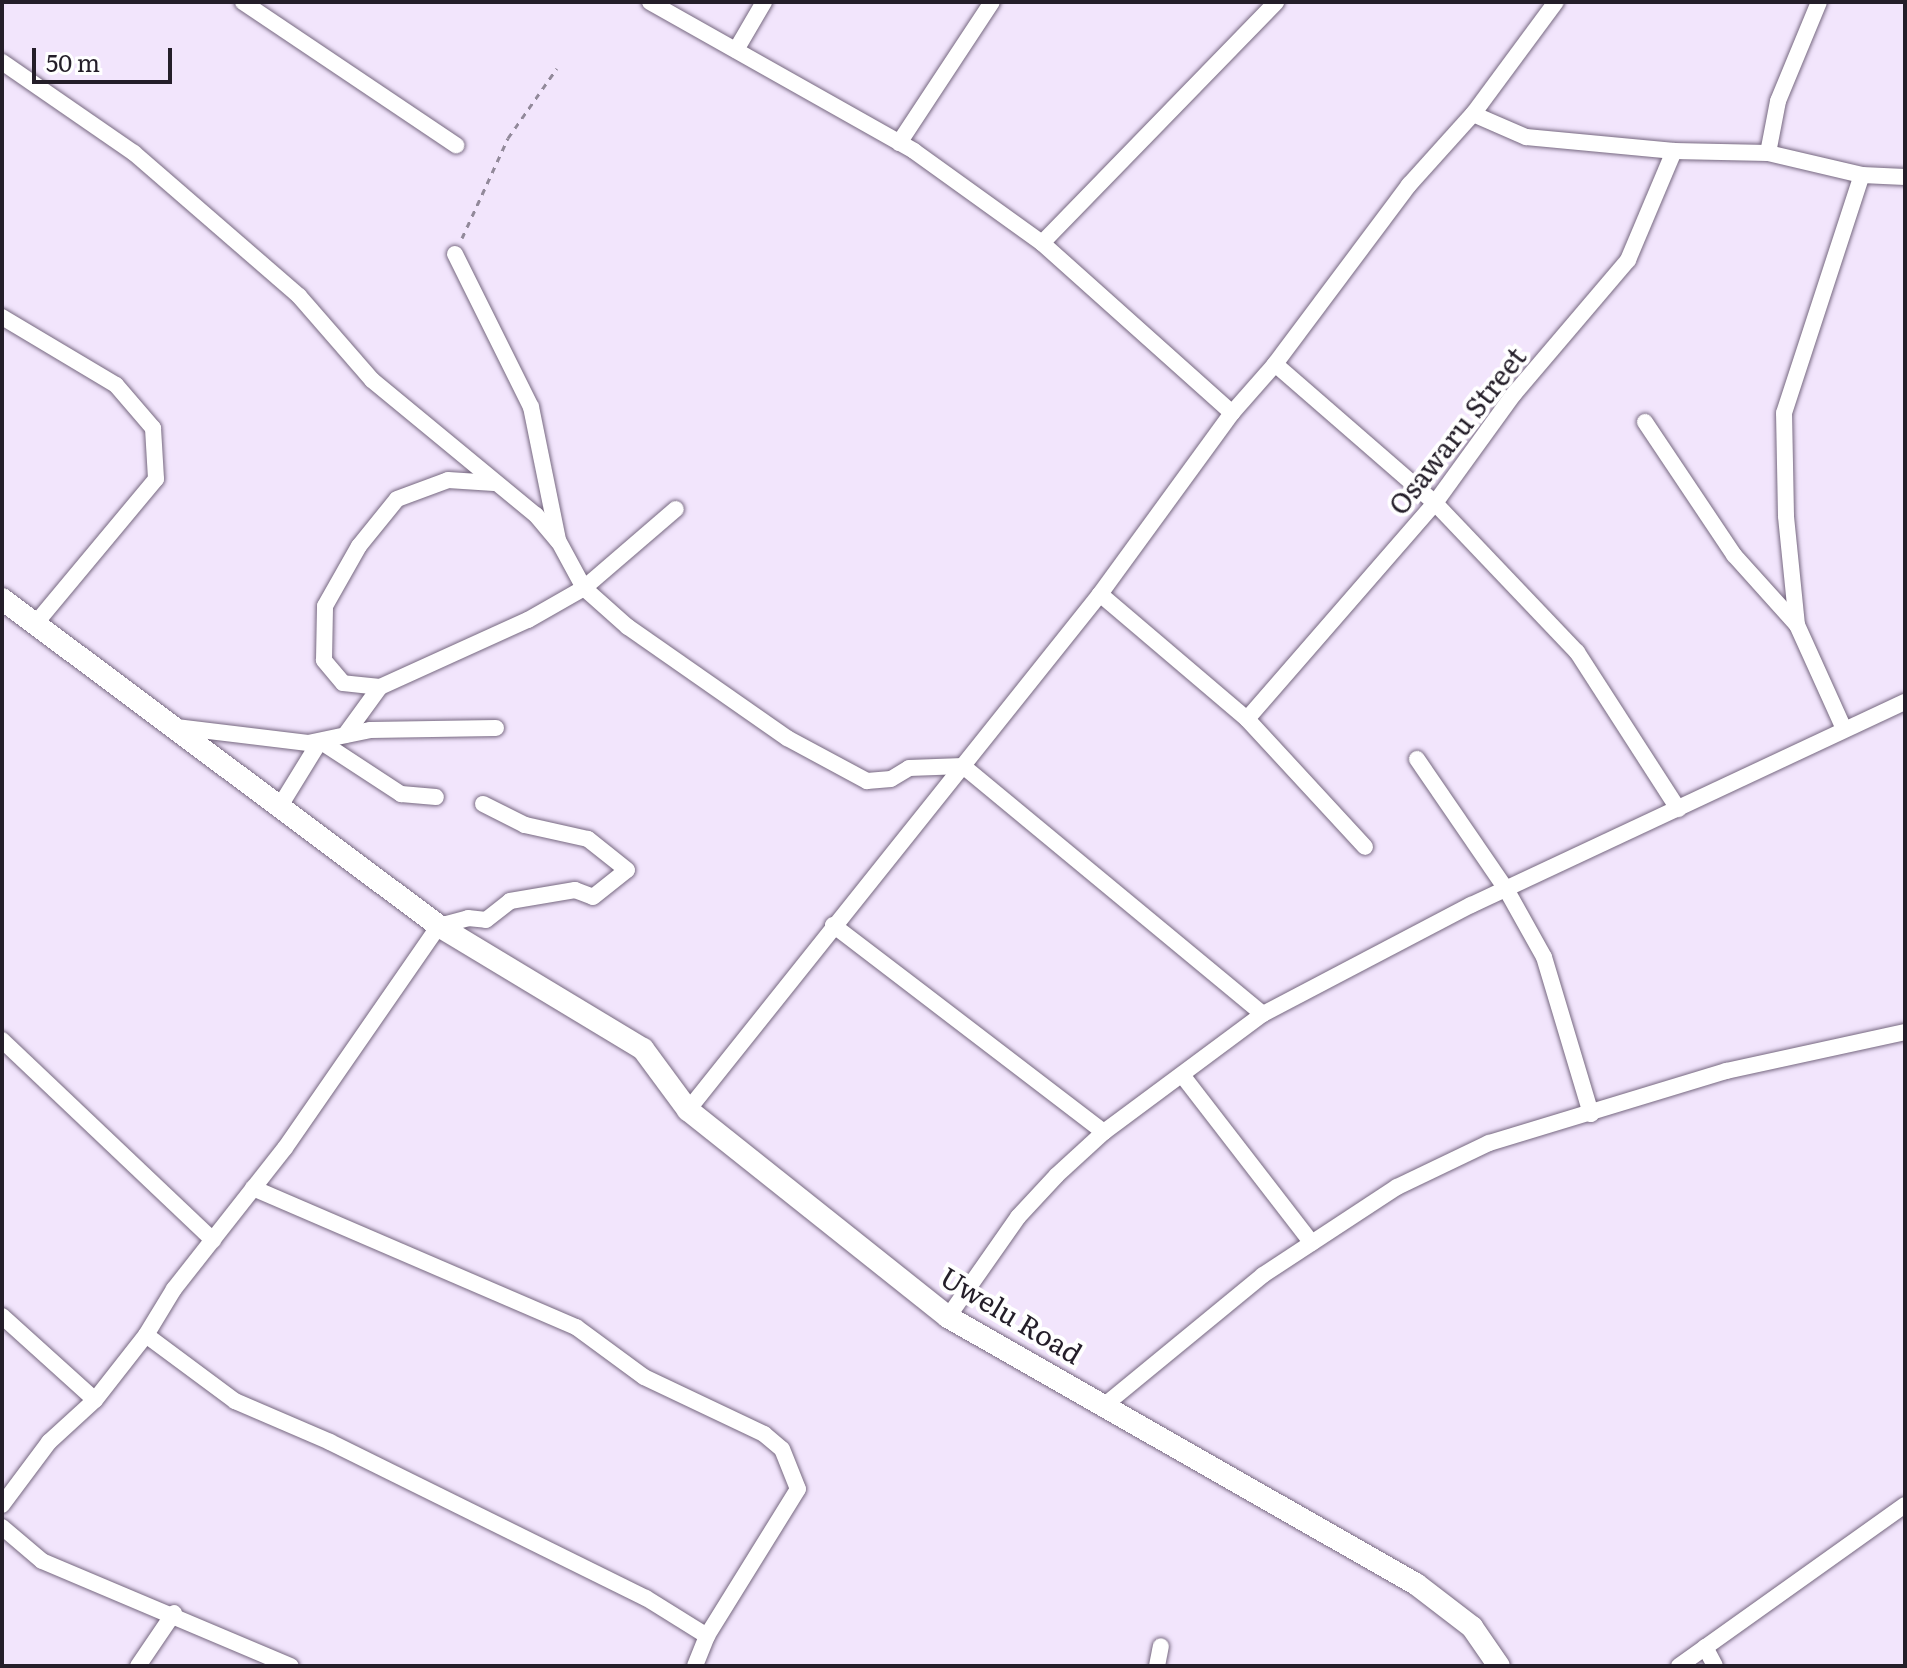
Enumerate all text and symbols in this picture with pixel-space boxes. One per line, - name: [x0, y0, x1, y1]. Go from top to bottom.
- scale bar: [36, 32, 176, 82]
- text: 50 m: [46, 44, 100, 79]
- street label: Osawaru Street: [1380, 340, 1532, 520]
- street label: Uwelu Road: [935, 1259, 1089, 1369]

